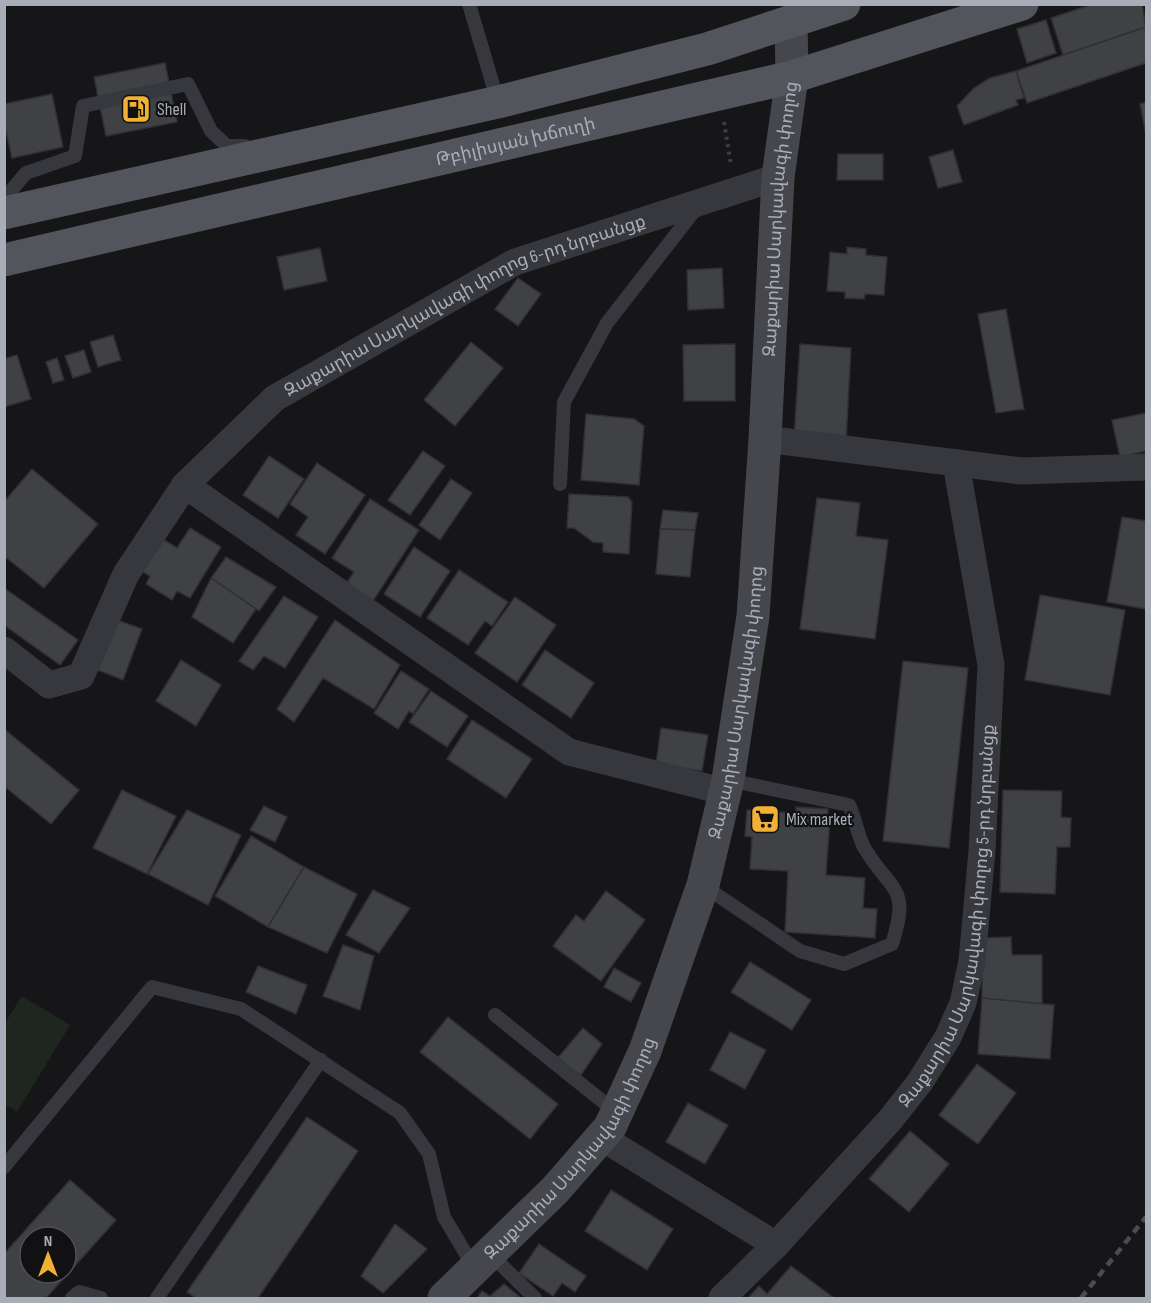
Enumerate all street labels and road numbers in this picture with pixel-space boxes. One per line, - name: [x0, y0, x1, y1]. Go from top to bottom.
- street label: Զաքարիա Սարկավագի փողոց: [759, 80, 802, 357]
- street label: Թբիլիսյան խճուղի: [434, 113, 597, 170]
- street label: Զաքարիա Սարկավագի փողոց 6-րդ նրբանցք: [281, 210, 648, 402]
- street label: Զաքարիա Սարկավագի փողոց: [704, 565, 767, 841]
- street label: Զաքարիա Սարկավագի փողոց 5-րդ նրբանցք: [894, 724, 999, 1112]
- street label: Զաքարիա Սարկավագի փողոց: [480, 1034, 660, 1264]

